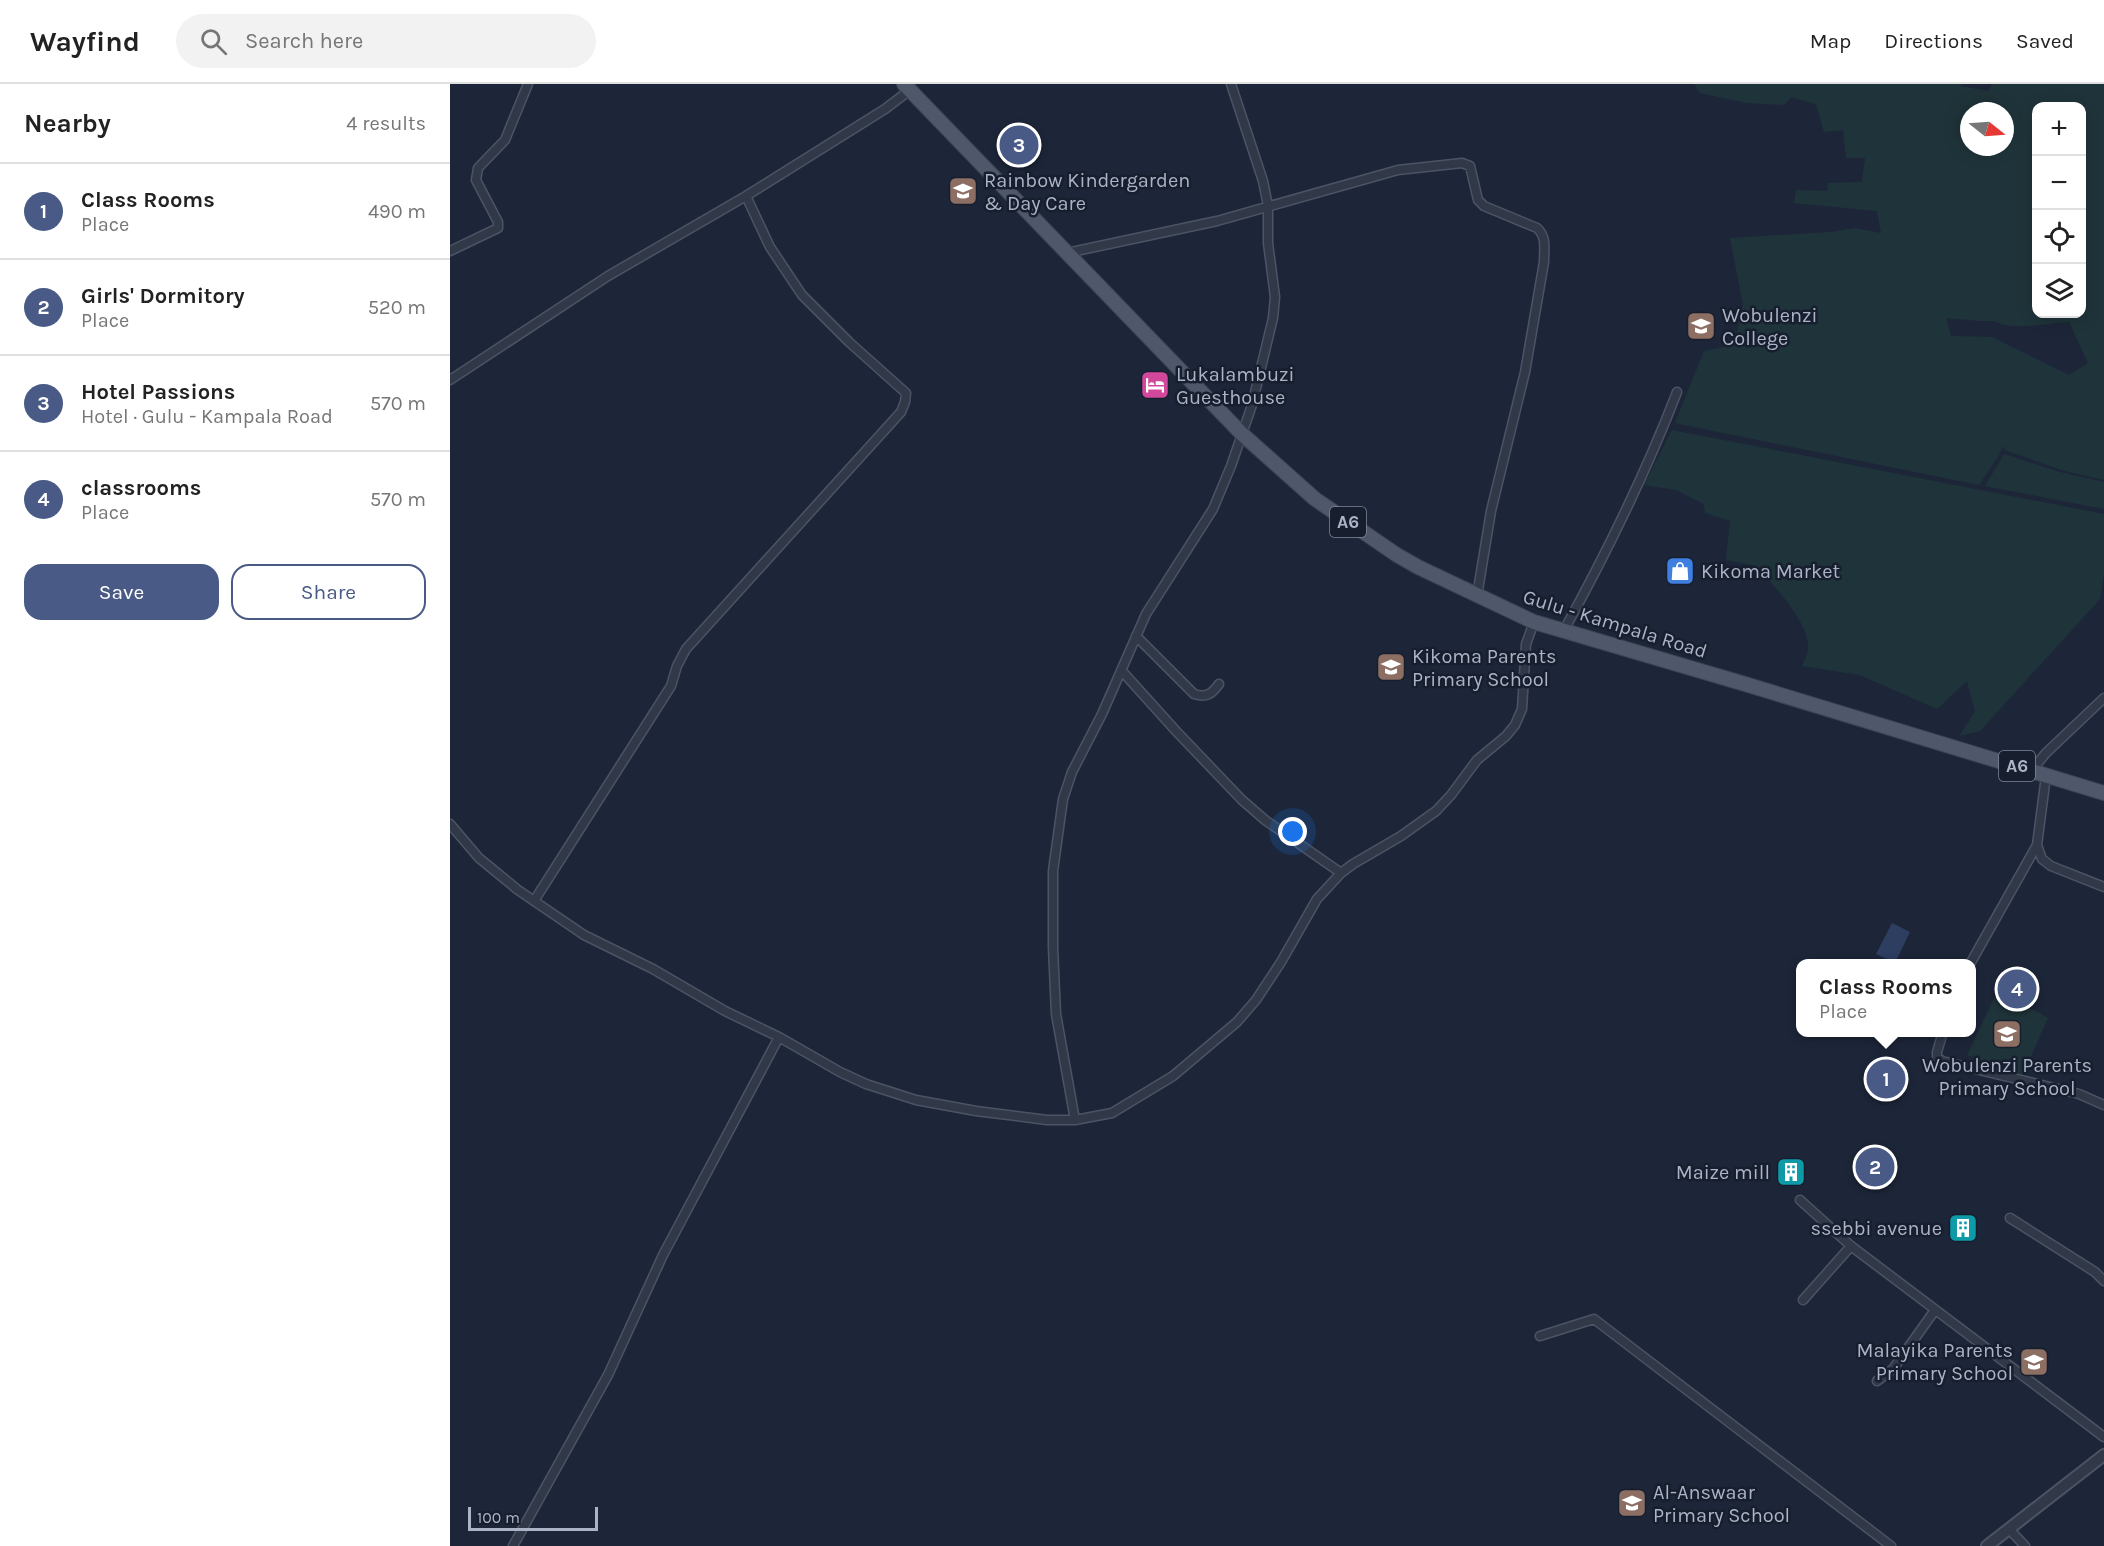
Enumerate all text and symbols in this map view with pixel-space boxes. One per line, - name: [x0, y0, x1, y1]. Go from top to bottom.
- search box: [176, 14, 596, 68]
- text: Wayfind: [30, 25, 140, 58]
- icon: search: [197, 25, 230, 58]
- text: Search here: [245, 28, 363, 54]
- text: Map: [1810, 29, 1851, 53]
- text: Directions: [1884, 29, 1983, 53]
- text: Saved: [2016, 29, 2074, 53]
- north arrow: [1960, 102, 2014, 156]
- map controls: [2032, 102, 2086, 318]
- button: +: [2032, 102, 2086, 156]
- text: Nearby: [24, 108, 111, 139]
- text: 4 results: [346, 112, 426, 135]
- pin: 3: [1000, 122, 1038, 168]
- button: −: [2032, 156, 2086, 210]
- place label: Rainbow Kindergarden & Day Care: [984, 169, 1190, 215]
- school or university icon: Rainbow Kindergarden & Day Care: [947, 175, 979, 207]
- text: Class Rooms: [81, 187, 215, 213]
- text: 1: [40, 200, 47, 223]
- text: 490 m: [368, 200, 426, 223]
- button: locate: [2032, 210, 2086, 264]
- text: Place: [81, 213, 129, 236]
- button: layers: [2032, 264, 2086, 318]
- text: Girls' Dormitory: [81, 283, 245, 309]
- text: 2: [37, 296, 50, 319]
- text: 520 m: [368, 296, 426, 319]
- place label: Wobulenzi College: [1722, 304, 1818, 350]
- text: Place: [81, 309, 129, 332]
- school or university icon: Wobulenzi College: [1685, 310, 1717, 342]
- place label: Lukalambuzi Guesthouse: [1176, 363, 1294, 409]
- hotel icon: Lukalambuzi Guesthouse: [1139, 369, 1171, 401]
- text: Hotel Passions: [81, 379, 235, 405]
- text: 3: [37, 392, 50, 415]
- text: 570 m: [370, 392, 426, 415]
- text: Hotel · Gulu - Kampala Road: [81, 405, 333, 428]
- text: classrooms: [81, 475, 201, 501]
- text: 4: [38, 488, 49, 511]
- text: 570 m: [370, 488, 426, 511]
- text: Place: [81, 501, 129, 524]
- road number: A6: [1330, 507, 1366, 537]
- shop icon: Kikoma Market: [1664, 555, 1696, 587]
- place label: Kikoma Market: [1701, 560, 1840, 583]
- button: Save: [24, 564, 219, 620]
- button: Share: [231, 564, 426, 620]
- street label: Gulu - Kampala Road: [1520, 585, 1710, 663]
- place label: Kikoma Parents Primary School: [1412, 645, 1556, 691]
- school or university icon: Kikoma Parents Primary School: [1375, 651, 1407, 683]
- road number: A6: [1999, 751, 2035, 781]
- your location: [1278, 817, 1307, 846]
- popup: [1796, 959, 1976, 1037]
- pin: 4: [1998, 966, 2036, 1012]
- text: Class Rooms: [1819, 974, 1953, 1000]
- text: Place: [1819, 1000, 1867, 1023]
- school or university icon: Wobulenzi Parents Primary School: [1991, 1018, 2023, 1050]
- place label: Wobulenzi Parents Primary School: [1922, 1054, 2092, 1100]
- pin: 1: [1866, 1056, 1906, 1102]
- pin: 2: [1856, 1144, 1894, 1190]
- building icon: Maize mill: [1775, 1156, 1807, 1188]
- place label: Maize mill: [1676, 1161, 1770, 1184]
- building icon: ssebbi avenue: [1947, 1212, 1979, 1244]
- place label: ssebbi avenue: [1811, 1217, 1942, 1240]
- place label: Malayika Parents Primary School: [1856, 1339, 2013, 1385]
- school or university icon: Malayika Parents Primary School: [2018, 1346, 2050, 1378]
- place label: Al-Answaar Primary School: [1653, 1481, 1790, 1527]
- school or university icon: Al-Answaar Primary School: [1616, 1487, 1648, 1519]
- scale bar: [468, 1504, 598, 1532]
- text: 100 m: [477, 1508, 520, 1527]

